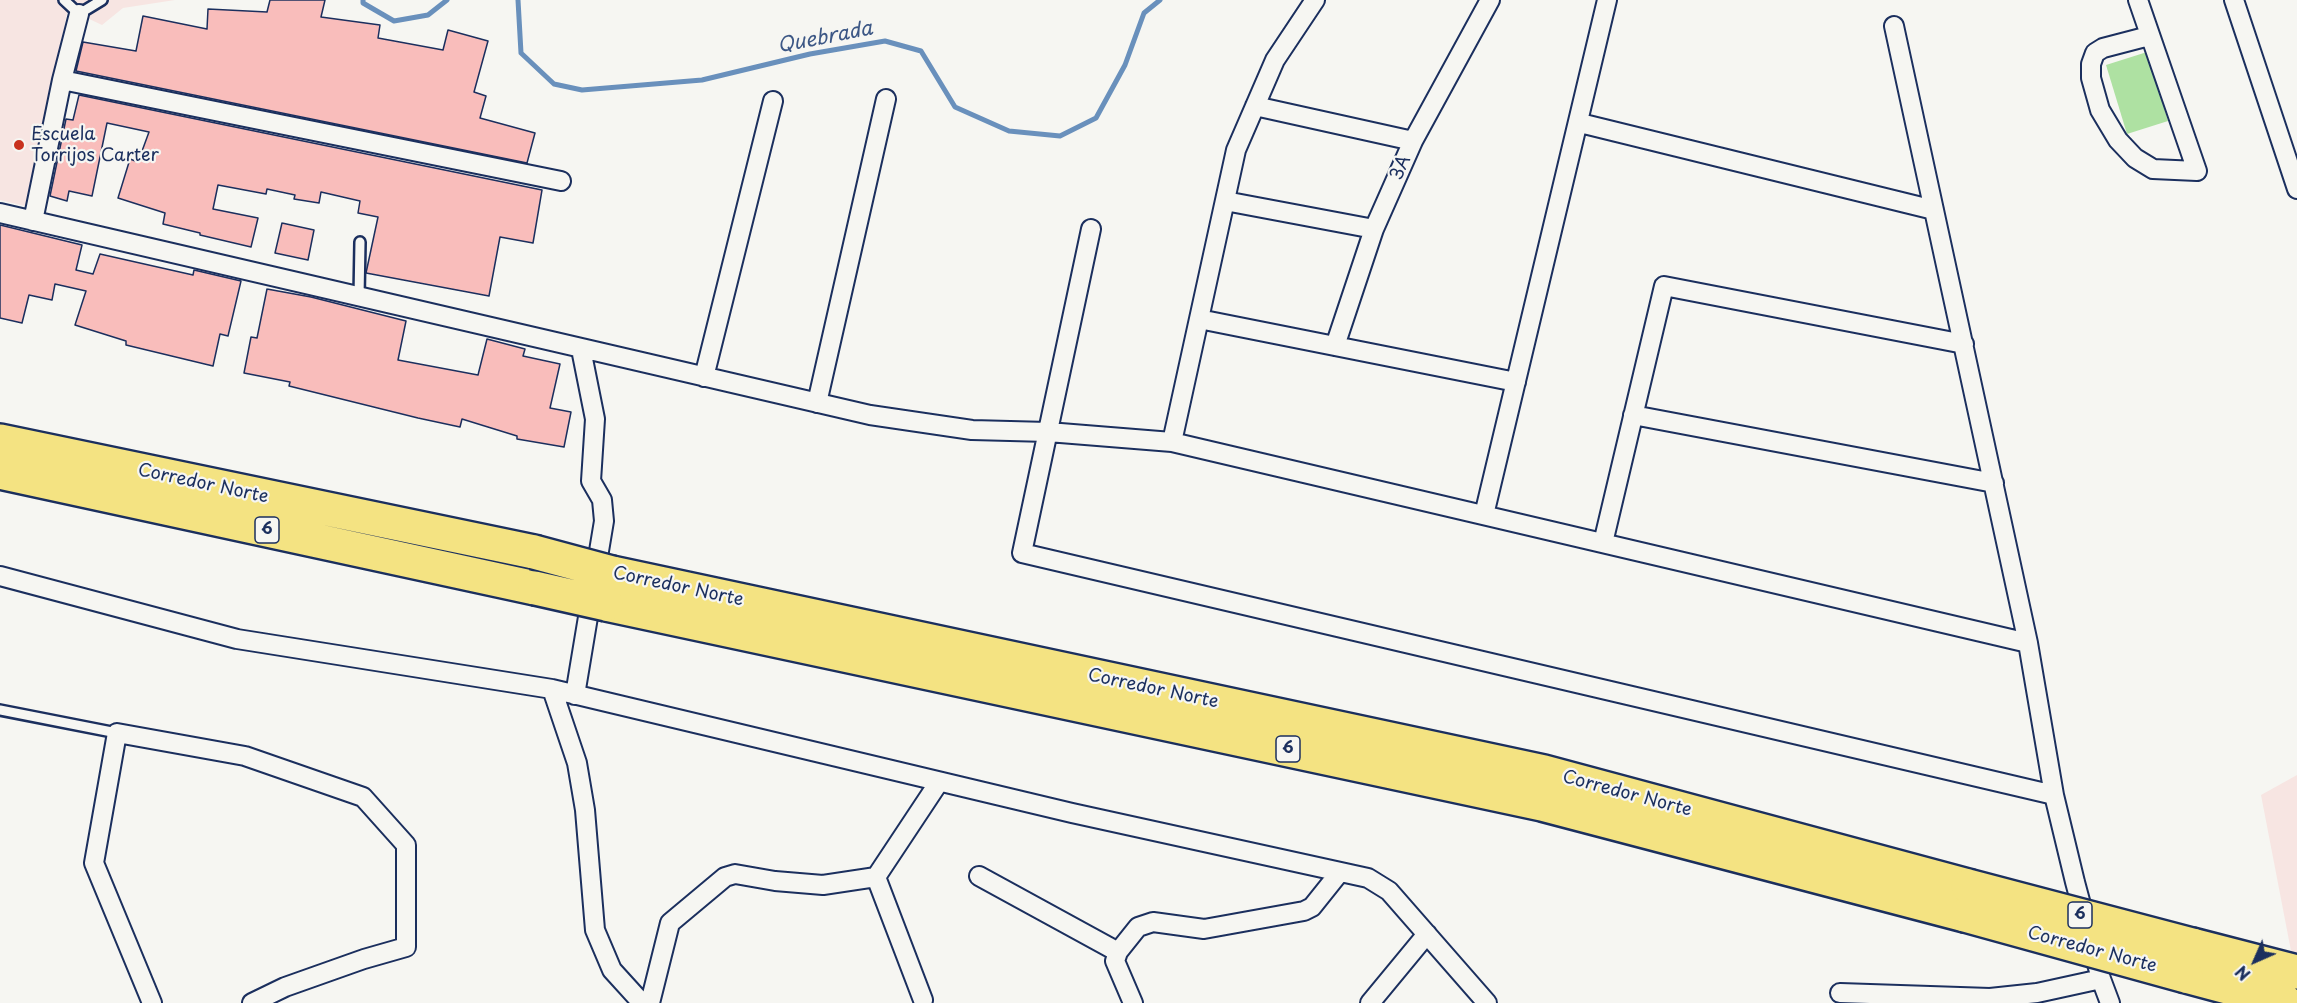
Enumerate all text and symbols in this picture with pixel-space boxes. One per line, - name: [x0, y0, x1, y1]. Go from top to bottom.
- water label: Quebrada: [775, 17, 875, 59]
- place label: Escuela Torrijos Carter: [31, 124, 159, 166]
- marker: Escuela Torrijos Carter: [12, 138, 26, 152]
- street label: 3A: [1386, 152, 1416, 184]
- street label: Corredor Norte: [136, 460, 270, 508]
- road number: 6: [255, 517, 279, 543]
- street label: Corredor Norte: [611, 563, 745, 611]
- street label: Corredor Norte: [1086, 665, 1220, 713]
- road number: 6: [1276, 736, 1300, 762]
- street label: Corredor Norte: [1560, 766, 1694, 822]
- road number: 6: [2068, 902, 2092, 928]
- street label: Corredor Norte: [2025, 922, 2159, 978]
- north arrow: [2225, 931, 2285, 991]
- text: N: [2229, 961, 2255, 987]

